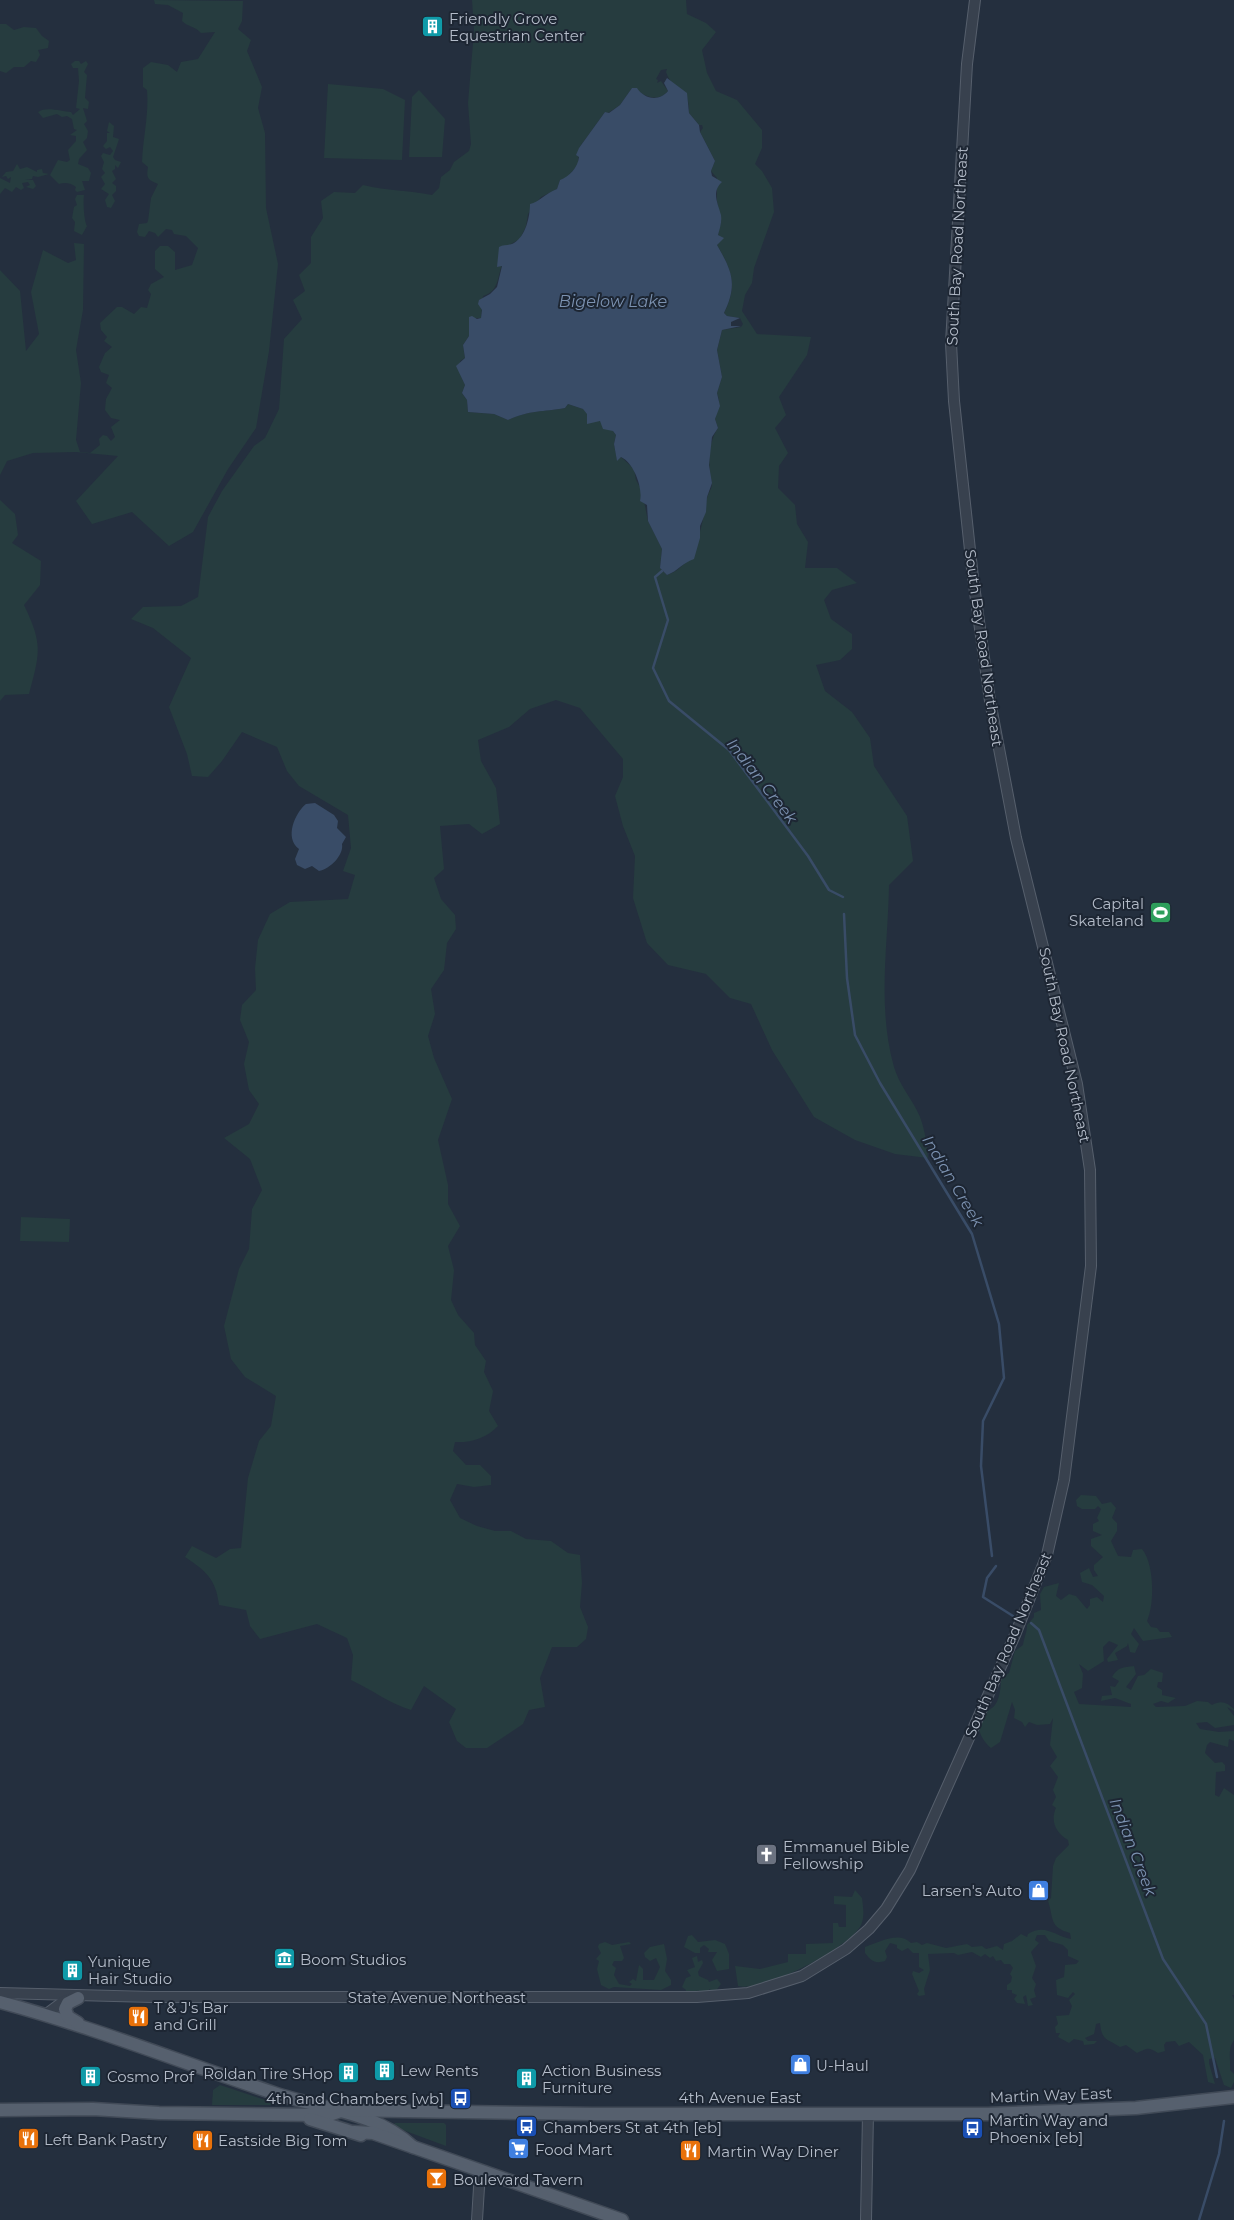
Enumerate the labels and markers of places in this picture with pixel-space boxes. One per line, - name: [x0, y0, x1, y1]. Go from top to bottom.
- place label: Friendly Grove Equestrian Center: [449, 9, 585, 45]
- building icon: Friendly Grove Equestrian Center: [421, 15, 445, 39]
- place label: Capital Skateland: [1069, 894, 1144, 930]
- sports icon: Capital Skateland: [1148, 900, 1172, 924]
- place label: Emmanuel Bible Fellowship: [783, 1837, 910, 1873]
- church icon: Emmanuel Bible Fellowship: [755, 1843, 779, 1867]
- shop icon: Larsen's Auto: [1026, 1878, 1050, 1902]
- place label: Larsen's Auto: [922, 1881, 1022, 1900]
- museum icon: Boom Studios: [272, 1947, 296, 1971]
- place label: Boom Studios: [300, 1950, 406, 1969]
- place label: Yunique Hair Studio: [88, 1952, 172, 1988]
- building icon: Yunique Hair Studio: [60, 1958, 84, 1982]
- place label: T & J's Bar and Grill: [154, 1998, 228, 2034]
- restaurant icon: T & J's Bar and Grill: [126, 2004, 150, 2028]
- shop icon: U-Haul: [788, 2053, 812, 2077]
- place label: U-Haul: [816, 2056, 869, 2075]
- building icon: Lew Rents: [372, 2058, 396, 2082]
- building icon: Roldan Tire SHop: [337, 2061, 361, 2085]
- place label: Lew Rents: [400, 2061, 478, 2080]
- place label: Action Business Furniture: [542, 2061, 661, 2097]
- building icon: Cosmo Prof: [79, 2064, 103, 2088]
- place label: Roldan Tire SHop: [203, 2064, 333, 2083]
- place label: Cosmo Prof: [107, 2067, 195, 2086]
- building icon: Action Business Furniture: [514, 2067, 538, 2091]
- bus stop icon: 4th and Chambers [wb]: [448, 2086, 472, 2110]
- place label: 4th and Chambers [wb]: [266, 2089, 444, 2108]
- place label: Martin Way and Phoenix [eb]: [989, 2111, 1108, 2147]
- bus stop icon: Chambers St at 4th [eb]: [515, 2115, 539, 2139]
- bus stop icon: Martin Way and Phoenix [eb]: [961, 2117, 985, 2141]
- place label: Chambers St at 4th [eb]: [543, 2118, 722, 2137]
- restaurant icon: Left Bank Pastry: [16, 2127, 40, 2151]
- restaurant icon: Eastside Big Tom: [190, 2128, 214, 2152]
- place label: Left Bank Pastry: [44, 2130, 168, 2149]
- place label: Eastside Big Tom: [218, 2131, 347, 2150]
- supermarket icon: Food Mart: [507, 2137, 531, 2161]
- restaurant icon: Martin Way Diner: [679, 2139, 703, 2163]
- place label: Food Mart: [535, 2140, 613, 2159]
- place label: Martin Way Diner: [707, 2142, 839, 2161]
- bar icon: Boulevard Tavern: [425, 2167, 449, 2191]
- place label: Boulevard Tavern: [453, 2170, 583, 2189]

